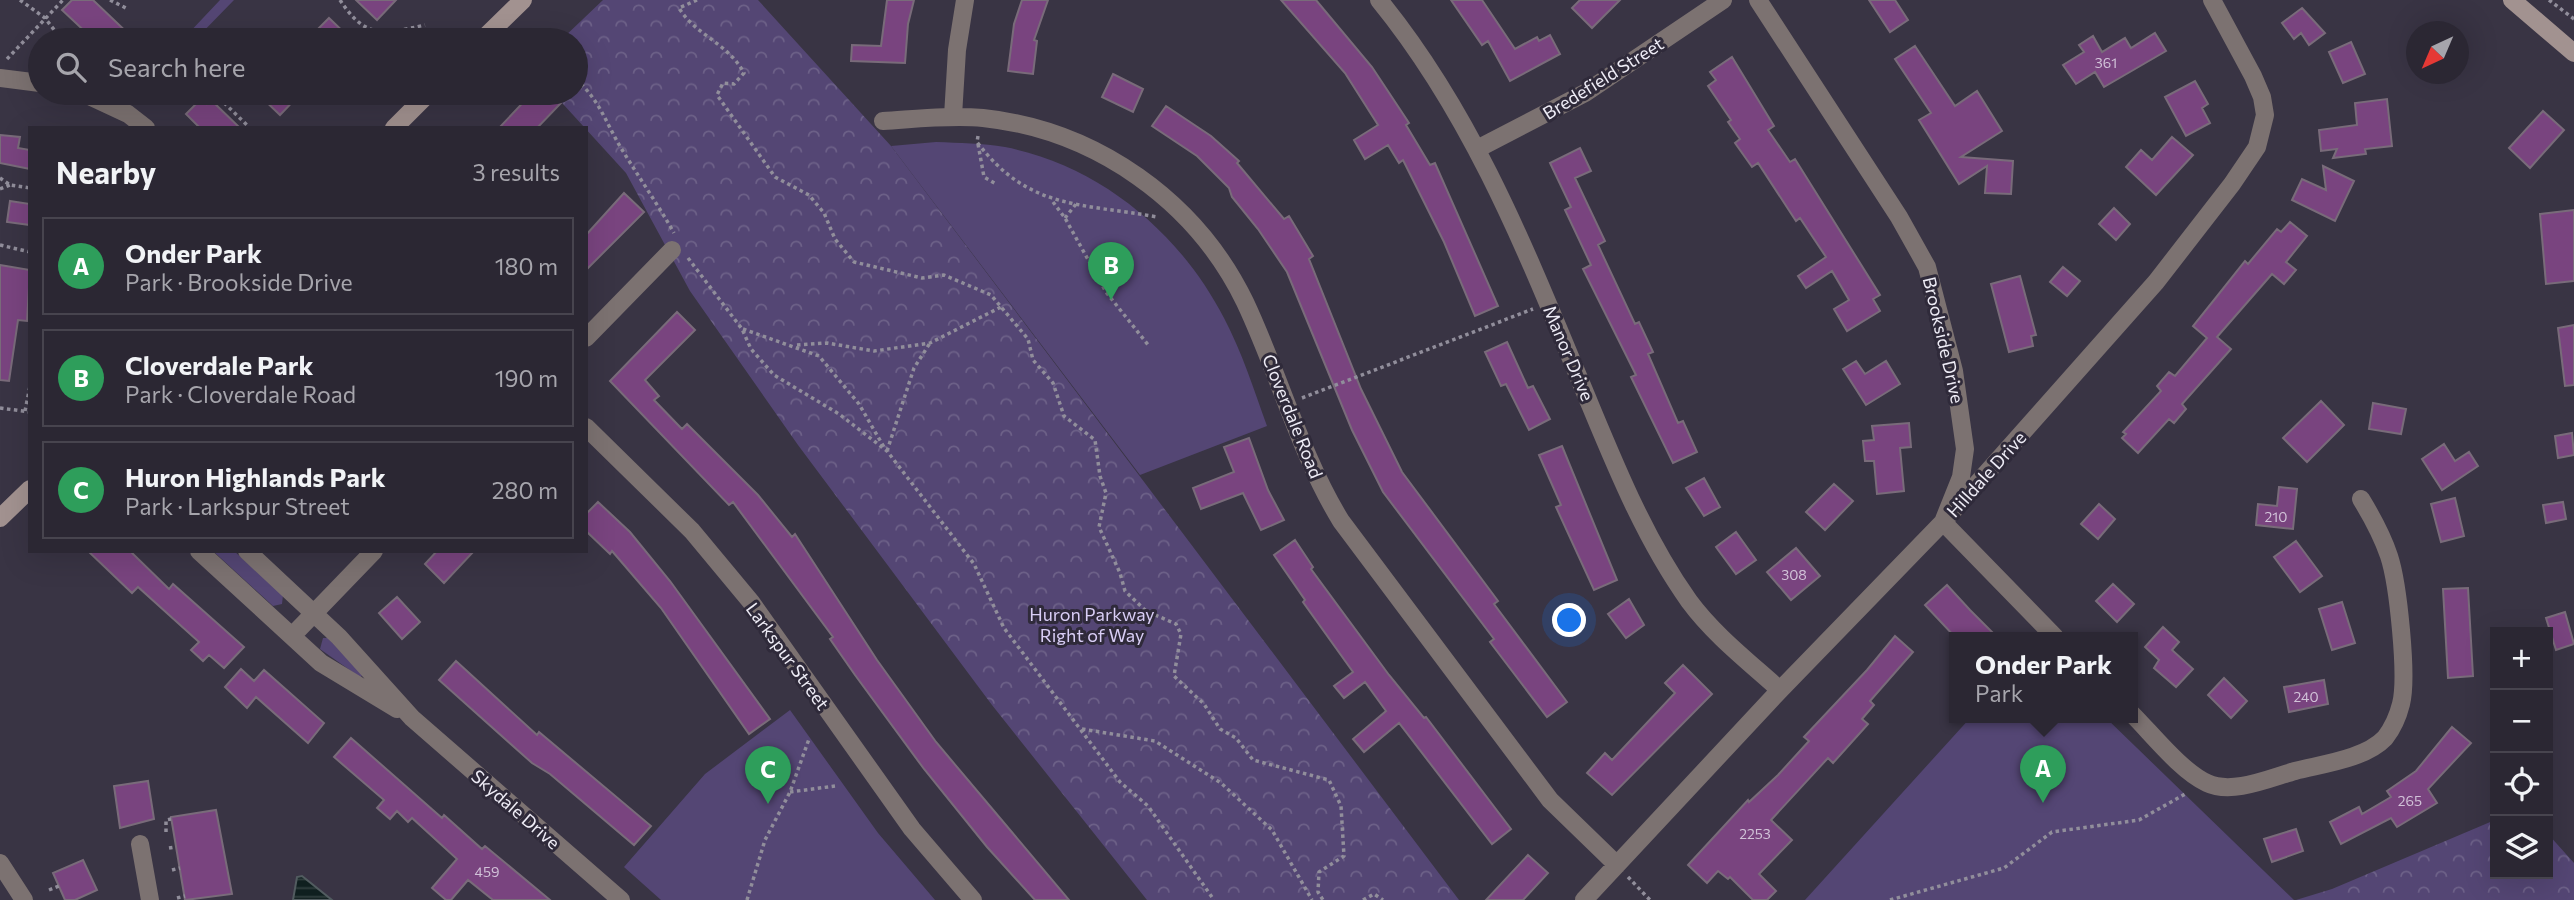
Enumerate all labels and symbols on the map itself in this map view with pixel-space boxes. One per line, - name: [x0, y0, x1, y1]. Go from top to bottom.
- north arrow: [2406, 21, 2469, 84]
- street label: Bredefield Street: [1539, 32, 1667, 124]
- house number: 361: [2095, 54, 2117, 71]
- pin: B: [1088, 242, 1134, 300]
- street label: Brookside Drive: [1919, 274, 1969, 406]
- street label: Manor Drive: [1539, 302, 1599, 404]
- street label: Cloverdale Road: [1258, 351, 1328, 481]
- street label: Hilldale Drive: [1942, 426, 2030, 522]
- house number: 210: [2265, 508, 2287, 525]
- house number: 308: [1781, 566, 1807, 583]
- street label: Larkspur Street: [742, 598, 834, 714]
- park label: Huron Parkway Right of Way: [1029, 603, 1155, 646]
- your location: [1552, 603, 1586, 637]
- house number: 240: [2293, 688, 2319, 705]
- pin: A: [2020, 745, 2066, 803]
- pin: C: [745, 746, 791, 804]
- street label: Skydale Drive: [467, 765, 565, 853]
- house number: 265: [2398, 792, 2422, 809]
- house number: 2253: [1739, 825, 1771, 842]
- house number: 459: [475, 863, 499, 880]

